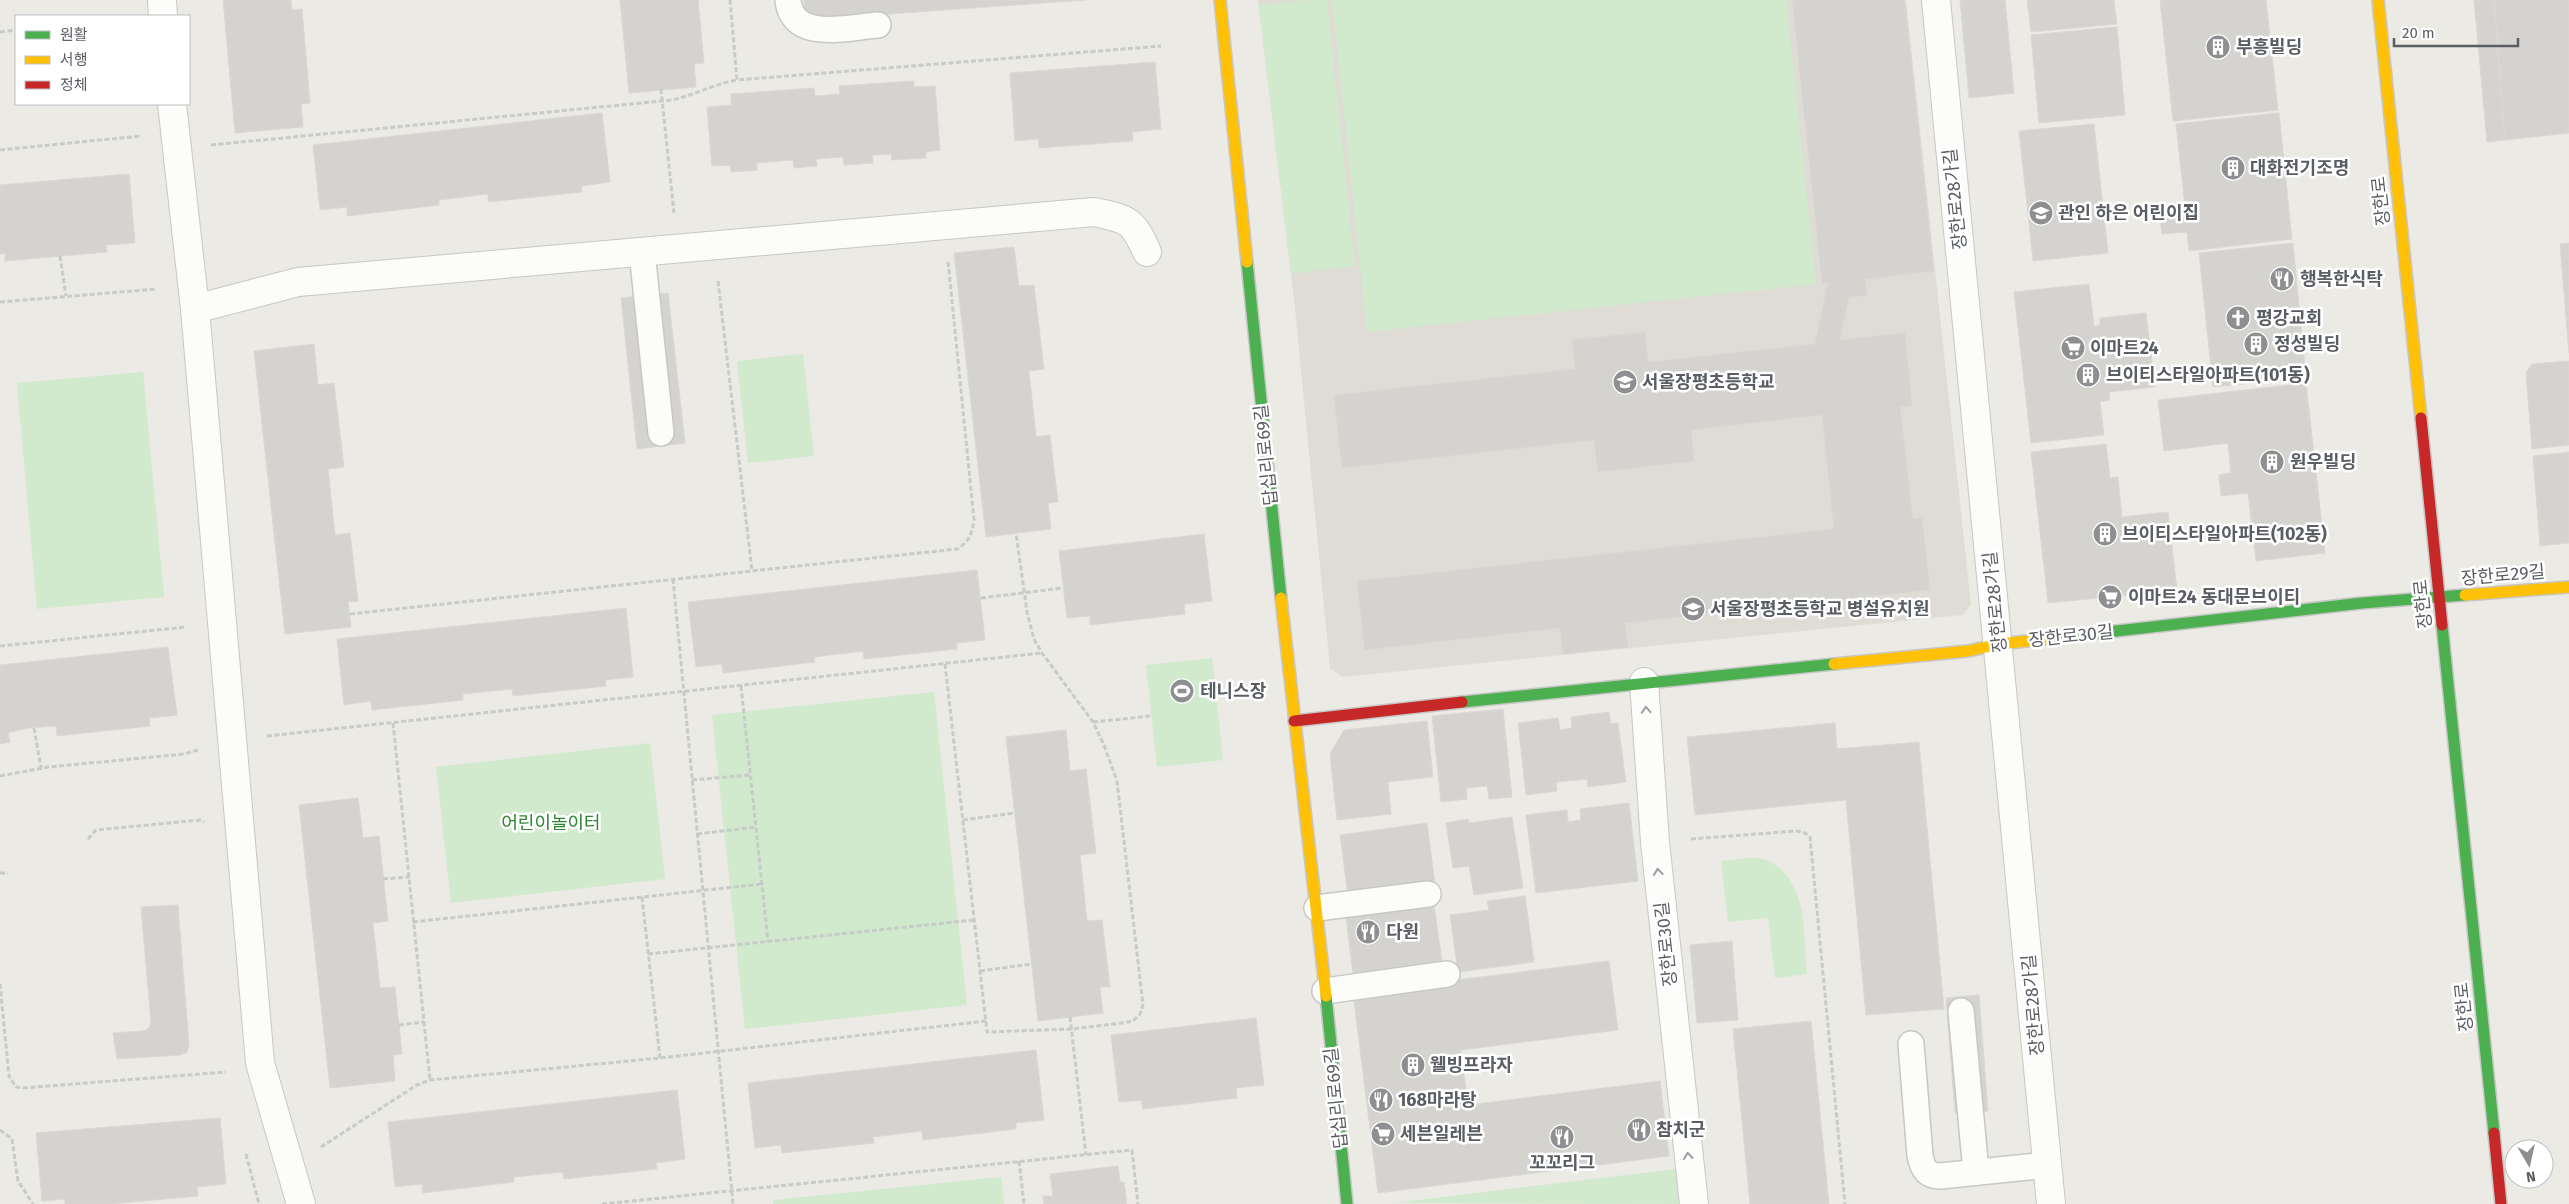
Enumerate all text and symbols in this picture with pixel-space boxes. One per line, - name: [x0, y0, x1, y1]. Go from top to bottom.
- legend: [15, 15, 190, 105]
- scale bar: [2394, 15, 2518, 47]
- text: 20 m: [2402, 24, 2435, 42]
- text: 원활: [60, 26, 88, 44]
- building icon: 부흥빌딩: [2205, 34, 2231, 60]
- place label: 부흥빌딩: [2236, 36, 2302, 58]
- text: 서행: [60, 51, 88, 69]
- text: 정체: [60, 76, 88, 94]
- street label: 장한로28가길: [1939, 147, 1971, 251]
- building icon: 대화전기조명: [2220, 155, 2246, 181]
- place label: 대화전기조명: [2250, 157, 2349, 179]
- street label: 장한로: [2367, 175, 2395, 227]
- school or university icon: 관인 하은 어린이집: [2028, 200, 2054, 226]
- place label: 관인 하은 어린이집: [2058, 202, 2199, 224]
- restaurant icon: 행복한식탁: [2269, 266, 2295, 292]
- place label: 행복한식탁: [2300, 268, 2383, 290]
- church icon: 평강교회: [2225, 305, 2251, 331]
- place label: 평강교회: [2256, 307, 2322, 329]
- building icon: 정성빌딩: [2243, 331, 2269, 357]
- place label: 정성빌딩: [2274, 333, 2340, 355]
- supermarket icon: 이마트24: [2060, 335, 2086, 361]
- place label: 이마트24: [2090, 337, 2159, 359]
- building icon: 브이티스타일아파트(101동): [2075, 362, 2101, 388]
- place label: 브이티스타일아파트(101동): [2106, 364, 2310, 386]
- school or university icon: 서울장평초등학교: [1612, 369, 1638, 395]
- place label: 서울장평초등학교: [1642, 371, 1774, 393]
- street label: 답십리로69길: [1250, 403, 1282, 507]
- building icon: 원우빌딩: [2259, 449, 2285, 475]
- place label: 원우빌딩: [2290, 451, 2356, 473]
- building icon: 브이티스타일아파트(102동): [2092, 521, 2118, 547]
- place label: 브이티스타일아파트(102동): [2122, 523, 2327, 545]
- street label: 장한로28가길: [1979, 550, 2011, 654]
- street label: 장한로29길: [2460, 560, 2546, 590]
- street label: 장한로: [2409, 578, 2437, 630]
- supermarket icon: 이마트24 동대문브이티: [2097, 584, 2123, 610]
- place label: 이마트24 동대문브이티: [2128, 586, 2300, 608]
- school or university icon: 서울장평초등학교 병설유치원: [1680, 596, 1706, 622]
- place label: 서울장평초등학교 병설유치원: [1710, 598, 1930, 620]
- street label: 장한로30길: [2027, 621, 2115, 651]
- sports icon: 테니스장: [1169, 678, 1195, 704]
- place label: 테니스장: [1200, 680, 1267, 702]
- one-way arrow: [1640, 706, 1651, 714]
- park label: 어린이놀이터: [501, 812, 601, 834]
- one-way arrow: [1653, 868, 1664, 876]
- street label: 장한로30길: [1651, 900, 1681, 988]
- restaurant icon: 다원: [1355, 919, 1381, 945]
- place label: 다원: [1386, 921, 1419, 943]
- street label: 장한로28가길: [2018, 953, 2048, 1057]
- street label: 장한로: [2450, 981, 2478, 1033]
- street label: 답십리로69길: [1320, 1046, 1352, 1150]
- building icon: 웰빙프라자: [1400, 1052, 1426, 1078]
- place label: 웰빙프라자: [1430, 1054, 1513, 1076]
- restaurant icon: 168마라탕: [1368, 1087, 1394, 1113]
- place label: 168마라탕: [1398, 1089, 1477, 1111]
- restaurant icon: 참치군: [1626, 1117, 1652, 1143]
- place label: 참치군: [1656, 1119, 1706, 1141]
- supermarket icon: 세븐일레븐: [1370, 1121, 1396, 1147]
- place label: 세븐일레븐: [1400, 1123, 1483, 1145]
- restaurant icon: 꼬꼬리그: [1549, 1124, 1575, 1150]
- north arrow: [2504, 1139, 2554, 1189]
- one-way arrow: [1683, 1151, 1694, 1159]
- place label: 꼬꼬리그: [1529, 1152, 1595, 1174]
- text: N: [2525, 1167, 2537, 1185]

